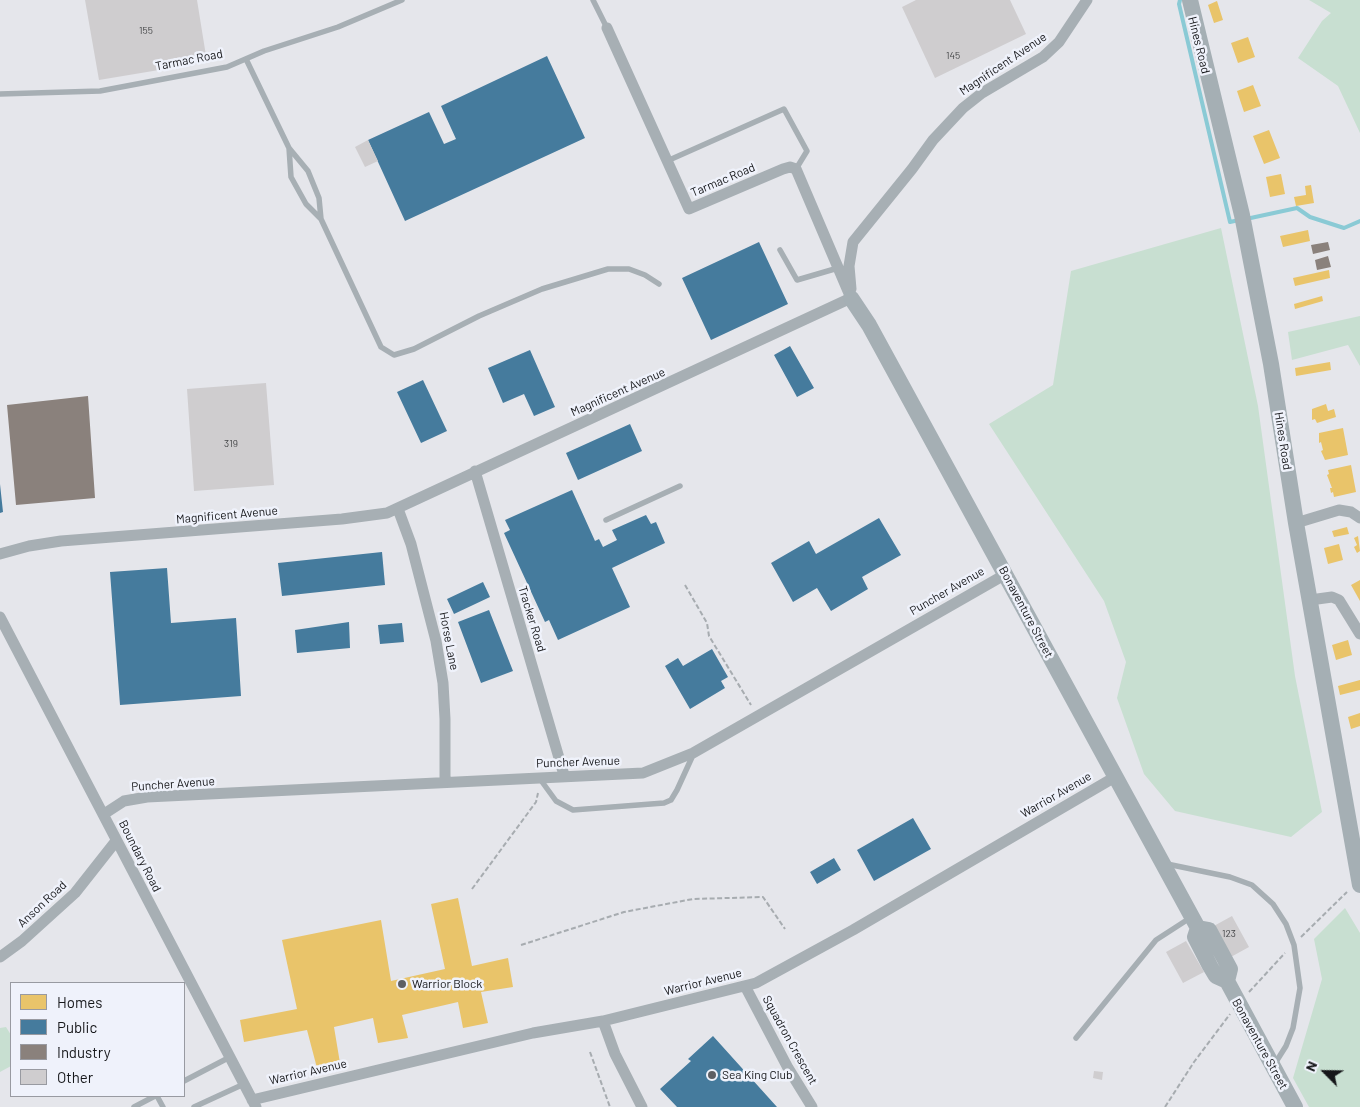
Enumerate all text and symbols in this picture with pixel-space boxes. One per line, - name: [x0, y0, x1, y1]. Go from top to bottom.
- street label: Hines Road: [1185, 15, 1213, 75]
- house number: 155: [139, 25, 153, 37]
- street label: Magnificent Avenue: [957, 30, 1049, 98]
- street label: Tarmac Road: [154, 46, 224, 74]
- house number: 145: [946, 50, 960, 62]
- street label: Tarmac Road: [689, 160, 757, 200]
- street label: Magnificent Avenue: [568, 365, 668, 419]
- street label: Hines Road: [1271, 411, 1295, 471]
- house number: 319: [224, 438, 238, 450]
- street label: Magnificent Avenue: [176, 503, 278, 527]
- street label: Puncher Avenue: [907, 564, 987, 618]
- street label: Bonaventure Street: [996, 564, 1056, 660]
- street label: Tracker Road: [515, 584, 549, 654]
- street label: Horse Lane: [436, 611, 462, 671]
- street label: Puncher Avenue: [536, 753, 620, 771]
- street label: Warrior Avenue: [1018, 769, 1094, 821]
- street label: Puncher Avenue: [131, 774, 215, 794]
- street label: Boundary Road: [116, 818, 164, 894]
- street label: Anson Road: [15, 878, 69, 930]
- house number: 123: [1222, 928, 1236, 940]
- street label: Warrior Avenue: [663, 965, 743, 999]
- place label: Warrior Block: [412, 977, 482, 991]
- marker: Warrior Block: [396, 978, 408, 990]
- legend: [10, 982, 185, 1097]
- text: Homes: [57, 993, 102, 1011]
- street label: Squadron Crescent: [760, 993, 820, 1087]
- street label: Bonaventure Street: [1229, 996, 1291, 1092]
- text: Public: [57, 1018, 97, 1036]
- text: Industry: [57, 1043, 111, 1061]
- north arrow: [1300, 1047, 1350, 1097]
- street label: Warrior Avenue: [268, 1056, 348, 1088]
- text: N: [1301, 1058, 1320, 1074]
- text: Other: [57, 1068, 93, 1086]
- place label: Sea King Club: [722, 1068, 793, 1082]
- marker: Sea King Club: [706, 1069, 718, 1081]

